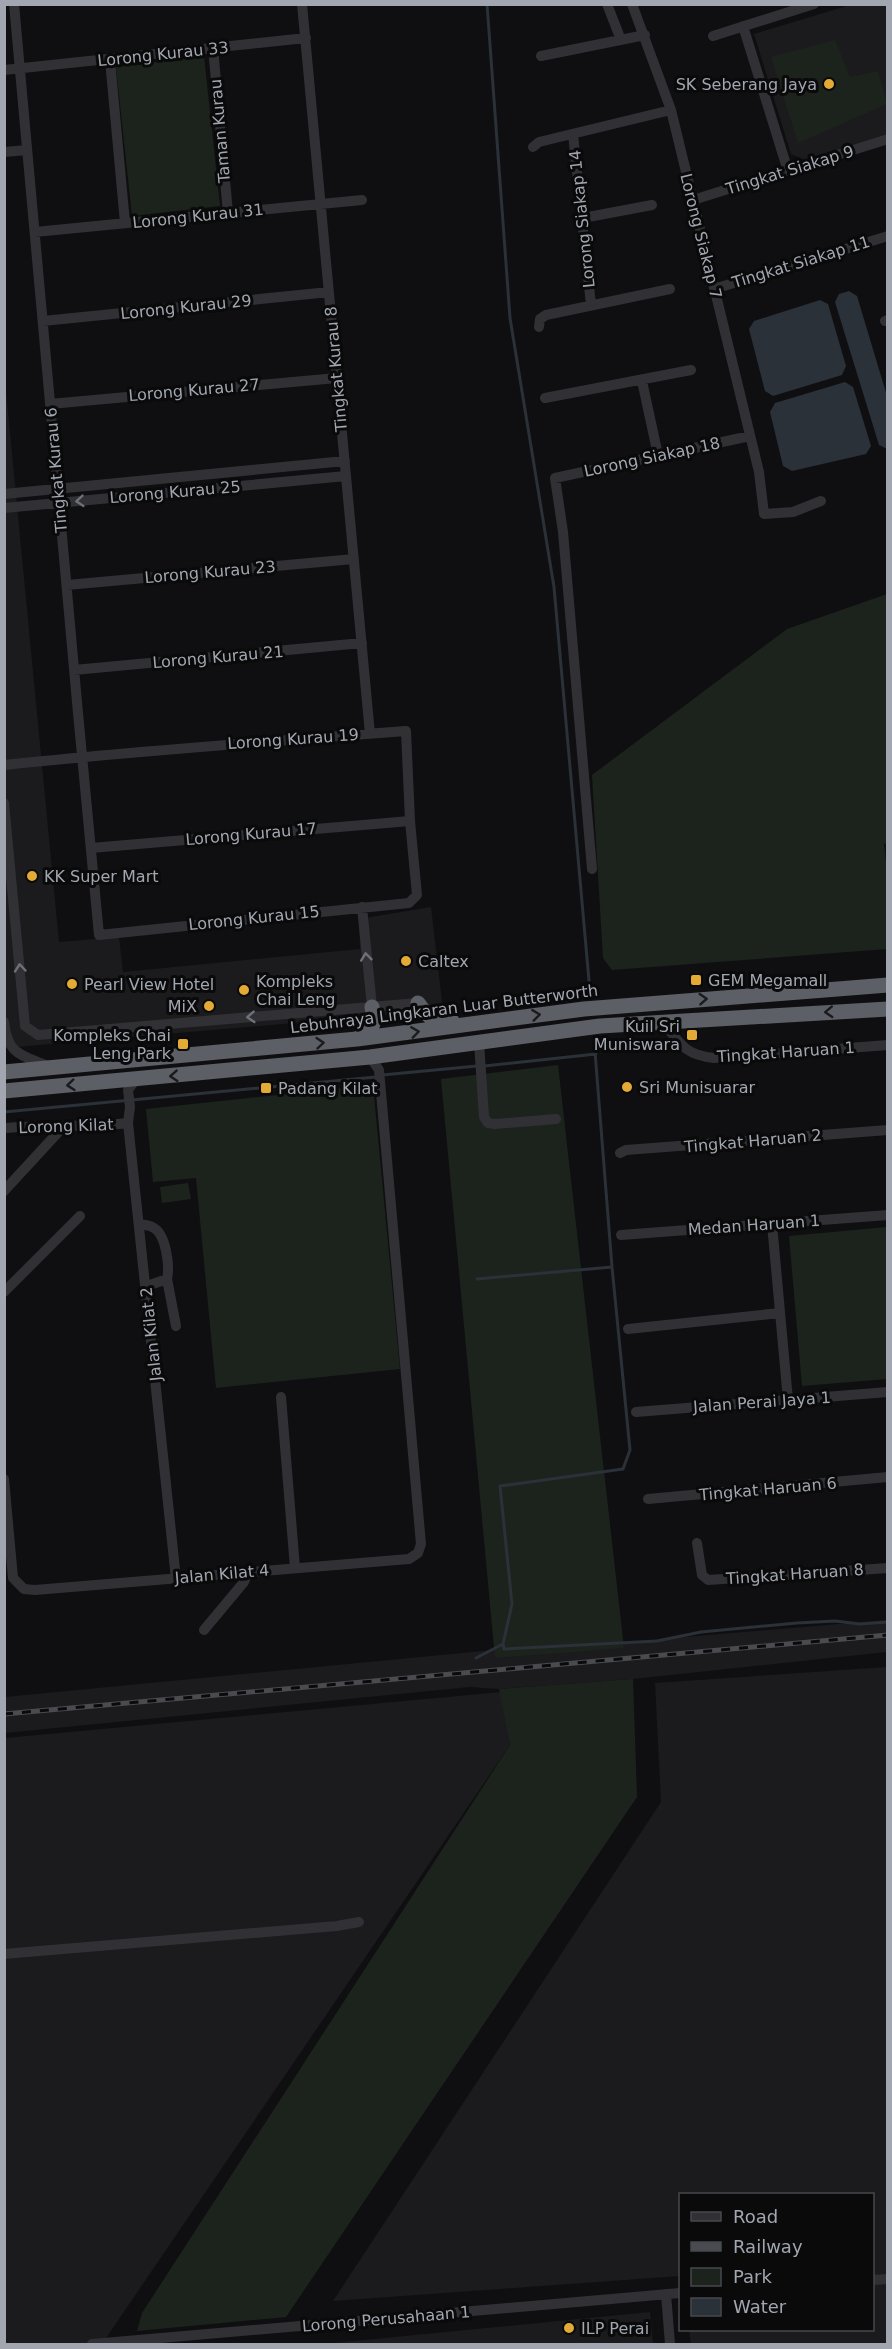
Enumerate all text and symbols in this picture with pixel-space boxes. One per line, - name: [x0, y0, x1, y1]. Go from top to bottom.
- street label: Lorong Kurau 33: [97, 38, 229, 70]
- place label: SK Seberang Jaya: [676, 75, 817, 94]
- marker: SK Seberang Jaya: [822, 77, 836, 91]
- street label: Taman Kurau: [206, 78, 234, 185]
- street label: Tingkat Siakap 9: [723, 142, 856, 199]
- street label: Lorong Siakap 14: [565, 149, 599, 289]
- street label: Lorong Siakap 7: [676, 171, 726, 301]
- street label: Lorong Kurau 31: [132, 200, 264, 232]
- street label: Tingkat Siakap 11: [729, 232, 872, 292]
- street label: Lorong Kurau 29: [120, 291, 252, 323]
- street label: Tingkat Kurau 8: [321, 306, 351, 433]
- street label: Lorong Kurau 27: [128, 375, 260, 405]
- street label: Tingkat Kurau 6: [41, 407, 71, 534]
- street label: Lorong Siakap 18: [582, 433, 722, 481]
- street label: Lorong Kurau 25: [109, 477, 241, 507]
- one-way arrow: [76, 494, 85, 507]
- street label: Lorong Kurau 23: [144, 557, 276, 587]
- street label: Lorong Kurau 21: [152, 642, 284, 672]
- street label: Lorong Kurau 19: [227, 725, 359, 753]
- street label: Lorong Kurau 17: [185, 819, 317, 849]
- place label: KK Super Mart: [44, 867, 159, 886]
- marker: KK Super Mart: [25, 869, 39, 883]
- street label: Lorong Kurau 15: [188, 902, 320, 934]
- place label: Caltex: [418, 952, 469, 971]
- one-way arrow: [361, 953, 373, 962]
- marker: Caltex: [399, 954, 413, 968]
- one-way arrow: [14, 963, 27, 972]
- place label: GEM Megamall: [708, 971, 827, 990]
- place label: Kompleks Chai Leng: [256, 972, 335, 1009]
- marker: GEM Megamall: [689, 973, 703, 987]
- place label: Pearl View Hotel: [84, 975, 214, 994]
- marker: Pearl View Hotel: [65, 977, 79, 991]
- street label: Lebuhraya Lingkaran Luar Butterworth: [289, 981, 599, 1037]
- marker: Kompleks Chai Leng: [237, 983, 251, 997]
- one-way arrow: [699, 993, 708, 1006]
- place label: MiX: [168, 997, 197, 1016]
- marker: MiX: [202, 999, 216, 1013]
- one-way arrow: [825, 1006, 834, 1019]
- one-way arrow: [247, 1010, 256, 1023]
- one-way arrow: [532, 1010, 541, 1022]
- place label: Kuil Sri Muniswara: [594, 1017, 680, 1054]
- place label: Kompleks Chai Leng Park: [53, 1026, 172, 1063]
- one-way arrow: [411, 1026, 420, 1038]
- marker: Kuil Sri Muniswara: [685, 1028, 699, 1042]
- marker: Kompleks Chai Leng Park: [176, 1037, 190, 1051]
- one-way arrow: [316, 1037, 325, 1050]
- street label: Tingkat Haruan 1: [716, 1038, 855, 1066]
- one-way arrow: [169, 1069, 179, 1082]
- one-way arrow: [66, 1078, 75, 1091]
- place label: Sri Munisuarar: [639, 1078, 755, 1097]
- place label: Padang Kilat: [278, 1079, 378, 1098]
- marker: Sri Munisuarar: [620, 1080, 634, 1094]
- marker: Padang Kilat: [259, 1081, 273, 1095]
- street label: Lorong Kilat: [18, 1115, 114, 1137]
- street label: Tingkat Haruan 2: [682, 1126, 823, 1157]
- street label: Medan Haruan 1: [687, 1211, 821, 1239]
- street label: Jalan Kilat 2: [137, 1286, 166, 1383]
- street label: Jalan Perai Jaya 1: [692, 1388, 831, 1416]
- street label: Tingkat Haruan 6: [697, 1474, 838, 1505]
- street label: Jalan Kilat 4: [173, 1560, 270, 1588]
- street label: Tingkat Haruan 8: [725, 1560, 864, 1588]
- legend: [679, 2193, 874, 2331]
- text: Road: [733, 2206, 778, 2227]
- text: Railway: [733, 2236, 803, 2257]
- text: Park: [733, 2266, 772, 2287]
- text: Water: [733, 2296, 787, 2317]
- street label: Lorong Perusahaan 1: [301, 2302, 471, 2336]
- place label: ILP Perai: [581, 2319, 649, 2338]
- marker: ILP Perai: [562, 2321, 576, 2335]

